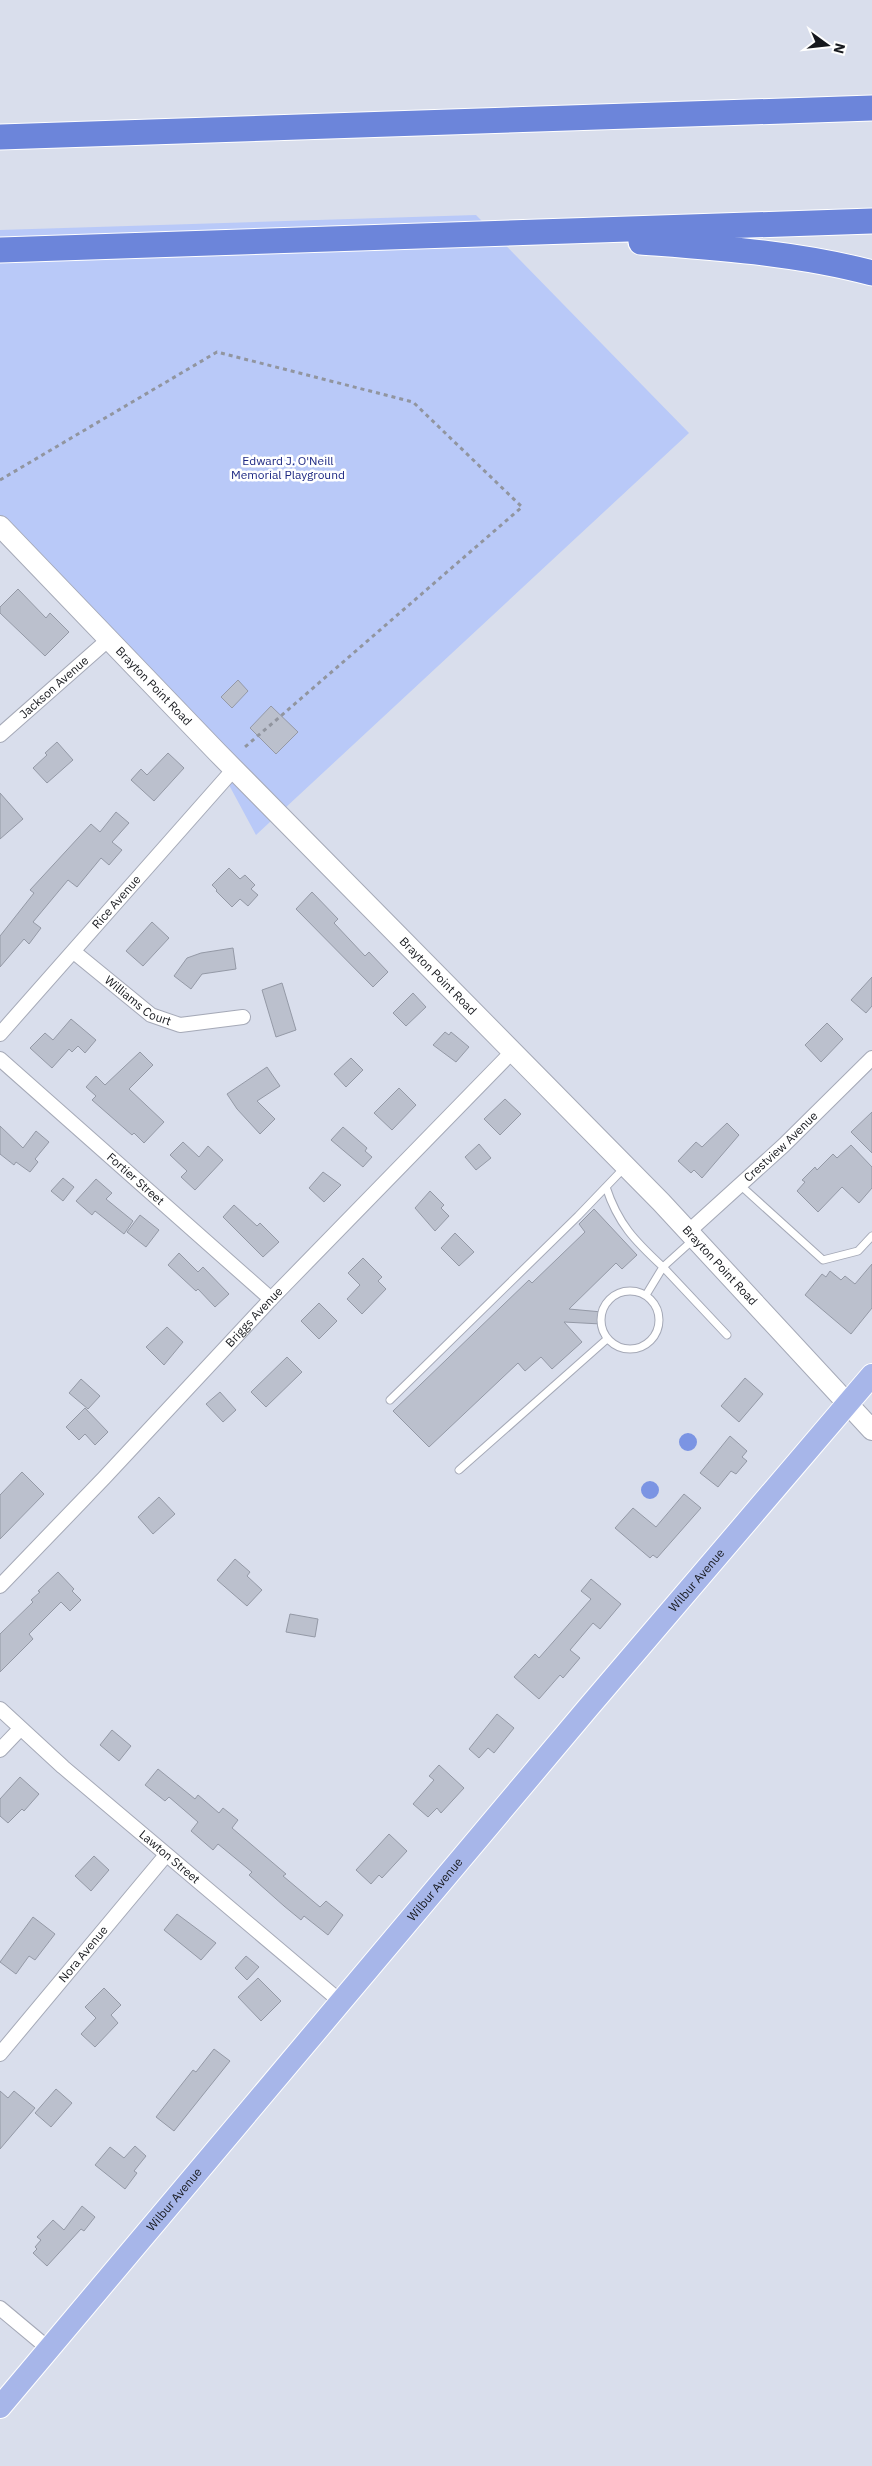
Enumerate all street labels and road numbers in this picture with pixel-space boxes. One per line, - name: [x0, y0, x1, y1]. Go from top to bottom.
- street label: Brayton Point Road: [113, 643, 195, 728]
- street label: Jackson Avenue: [16, 652, 92, 721]
- street label: Rice Avenue: [89, 872, 144, 932]
- street label: Brayton Point Road: [397, 934, 480, 1018]
- street label: Williams Court: [102, 972, 173, 1028]
- street label: Crestview Avenue: [740, 1108, 821, 1185]
- street label: Fortier Street: [104, 1149, 168, 1208]
- street label: Brayton Point Road: [679, 1222, 761, 1308]
- street label: Briggs Avenue: [222, 1283, 286, 1350]
- street label: Wilbur Avenue: [665, 1545, 728, 1615]
- street label: Lawton Street: [136, 1827, 203, 1887]
- street label: Wilbur Avenue: [404, 1854, 466, 1924]
- street label: Nora Avenue: [55, 1922, 111, 1985]
- street label: Wilbur Avenue: [143, 2164, 205, 2234]

